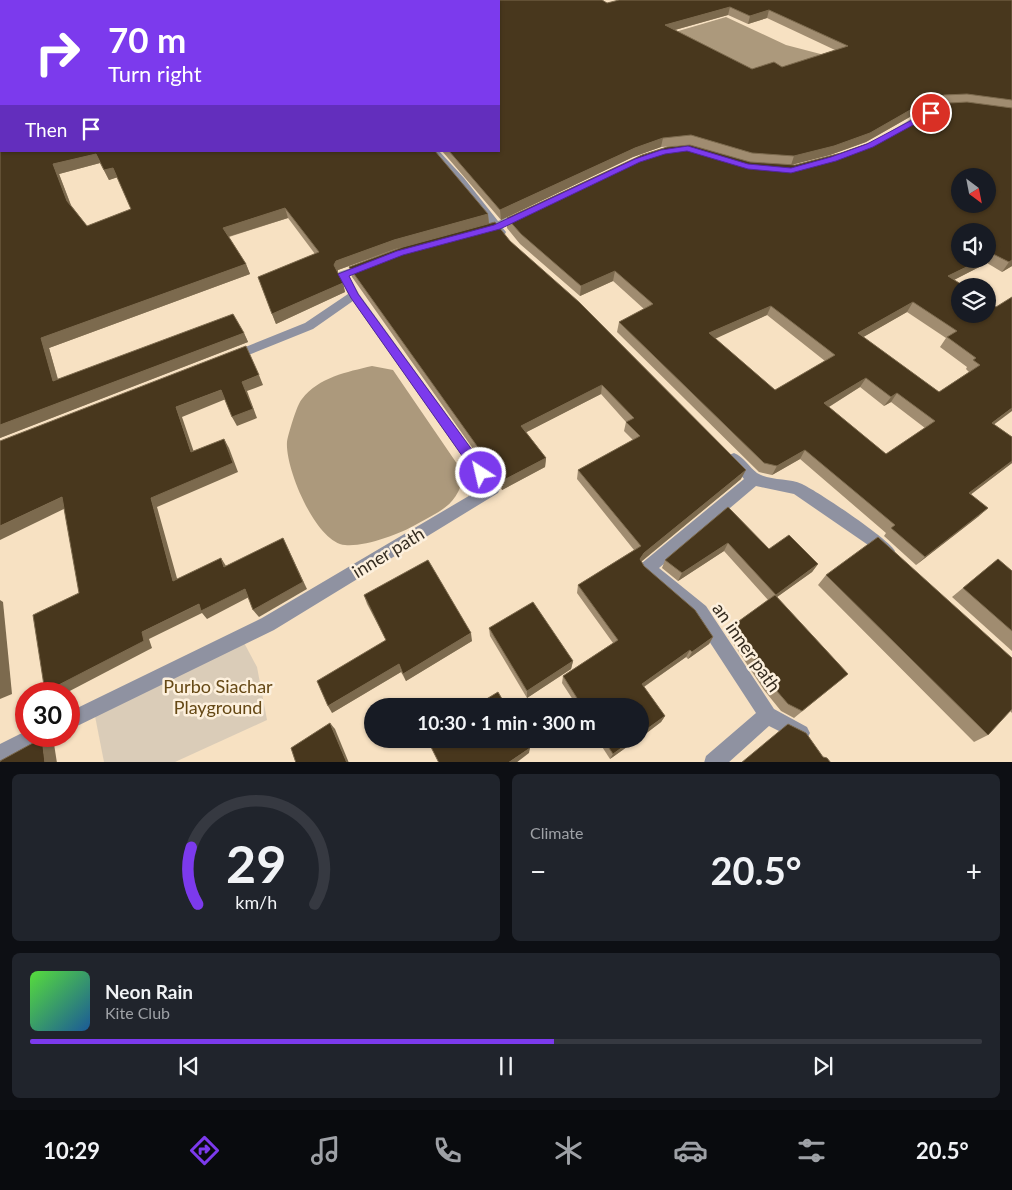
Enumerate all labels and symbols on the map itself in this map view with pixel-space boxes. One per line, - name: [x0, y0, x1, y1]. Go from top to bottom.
- pin: [910, 92, 952, 134]
- north arrow: [951, 168, 996, 212]
- position arrow: [454, 446, 506, 498]
- street label: inner path: [348, 522, 428, 582]
- street label: an inner path: [708, 598, 786, 696]
- park label: Purbo Siachar Playground: [163, 675, 273, 718]
- speed limit sign: 30: [15, 682, 80, 747]

